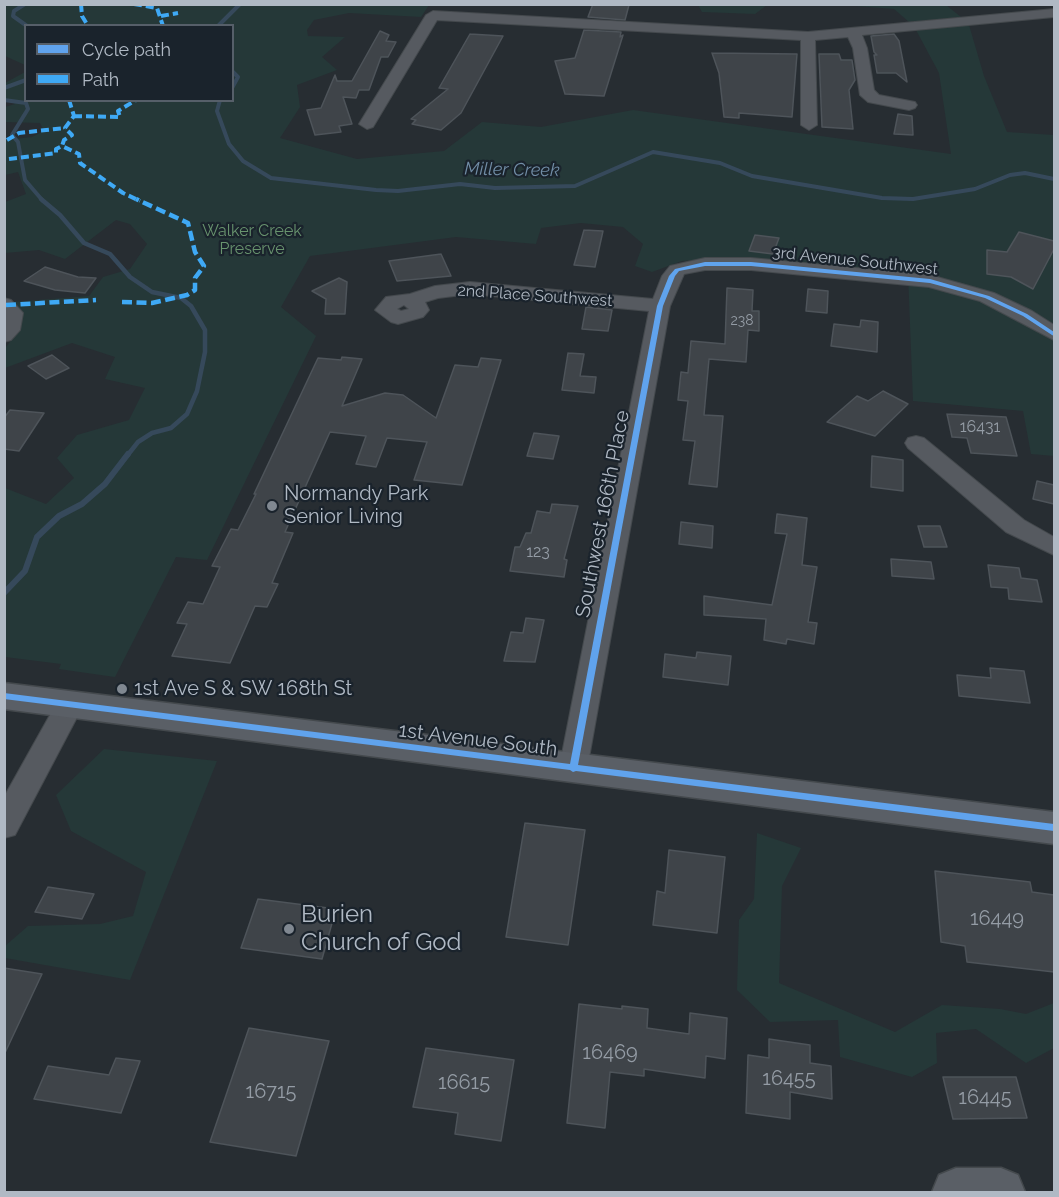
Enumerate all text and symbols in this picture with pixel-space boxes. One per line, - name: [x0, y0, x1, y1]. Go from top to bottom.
- legend: [24, 24, 234, 102]
- text: Cycle path: [82, 39, 171, 60]
- text: Path: [82, 69, 119, 90]
- water label: Miller Creek: [464, 158, 560, 182]
- park label: Walker Creek Preserve: [202, 221, 302, 259]
- street label: 3rd Avenue Southwest: [771, 243, 939, 279]
- street label: 2nd Place Southwest: [457, 281, 613, 311]
- house number: 238: [730, 313, 754, 329]
- street label: Southwest 166th Place: [571, 408, 635, 620]
- house number: 16431: [960, 417, 1000, 437]
- place label: Normandy Park Senior Living: [284, 482, 428, 529]
- marker: Normandy Park Senior Living: [265, 499, 279, 513]
- house number: 123: [526, 542, 550, 562]
- place label: 1st Ave S & SW 168th St: [134, 677, 352, 701]
- marker: 1st Ave S & SW 168th St: [115, 682, 129, 696]
- street label: 1st Avenue South: [397, 718, 559, 762]
- place label: Burien Church of God: [301, 901, 462, 957]
- house number: 16449: [970, 907, 1024, 931]
- marker: Burien Church of God: [282, 922, 296, 936]
- house number: 16469: [582, 1041, 638, 1065]
- house number: 16455: [762, 1067, 816, 1091]
- house number: 16615: [438, 1071, 490, 1095]
- house number: 16715: [246, 1080, 296, 1104]
- house number: 16445: [958, 1086, 1012, 1110]

